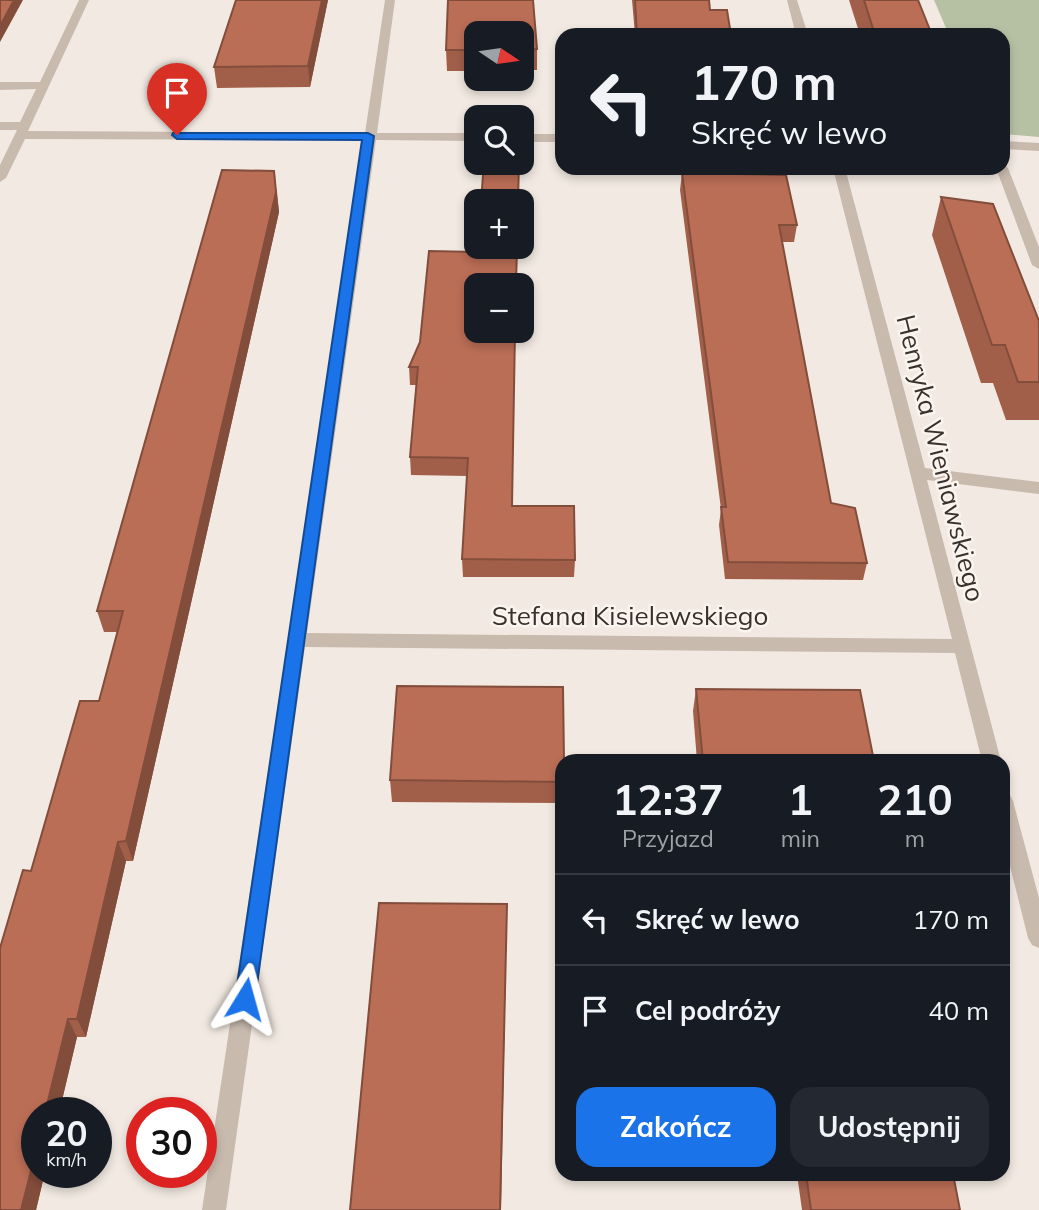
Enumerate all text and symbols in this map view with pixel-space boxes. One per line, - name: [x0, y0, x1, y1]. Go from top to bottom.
- north arrow: [464, 21, 534, 91]
- map controls: [464, 21, 534, 343]
- text: 170 m: [691, 51, 837, 112]
- icon: left: [576, 56, 667, 147]
- pin: [147, 63, 207, 135]
- icon: arrive: [158, 74, 196, 112]
- button: search: [464, 105, 534, 175]
- text: Skręć w lewo: [691, 112, 887, 152]
- button: +: [464, 189, 534, 259]
- button: −: [464, 273, 534, 343]
- street label: Henryka Wieniawskiego: [889, 311, 993, 605]
- street label: Stefana Kisielewskiego: [492, 599, 768, 632]
- text: 12:37: [612, 773, 723, 826]
- text: 1: [788, 773, 813, 826]
- text: 210: [877, 773, 953, 826]
- text: Przyjazd: [622, 824, 714, 853]
- text: min: [781, 824, 820, 853]
- text: m: [905, 824, 925, 853]
- icon: left: [576, 901, 614, 939]
- text: Skręć w lewo: [635, 903, 800, 936]
- text: 170 m: [913, 903, 989, 936]
- position arrow: [208, 962, 282, 1036]
- icon: arrive: [576, 992, 614, 1030]
- text: Cel podróży: [635, 994, 780, 1027]
- text: 40 m: [928, 994, 989, 1027]
- button: Zakończ: [576, 1087, 776, 1167]
- button: Udostępnij: [790, 1087, 989, 1167]
- speed limit sign: 30: [126, 1097, 217, 1188]
- text: 20: [45, 1111, 88, 1155]
- text: km/h: [46, 1148, 87, 1171]

